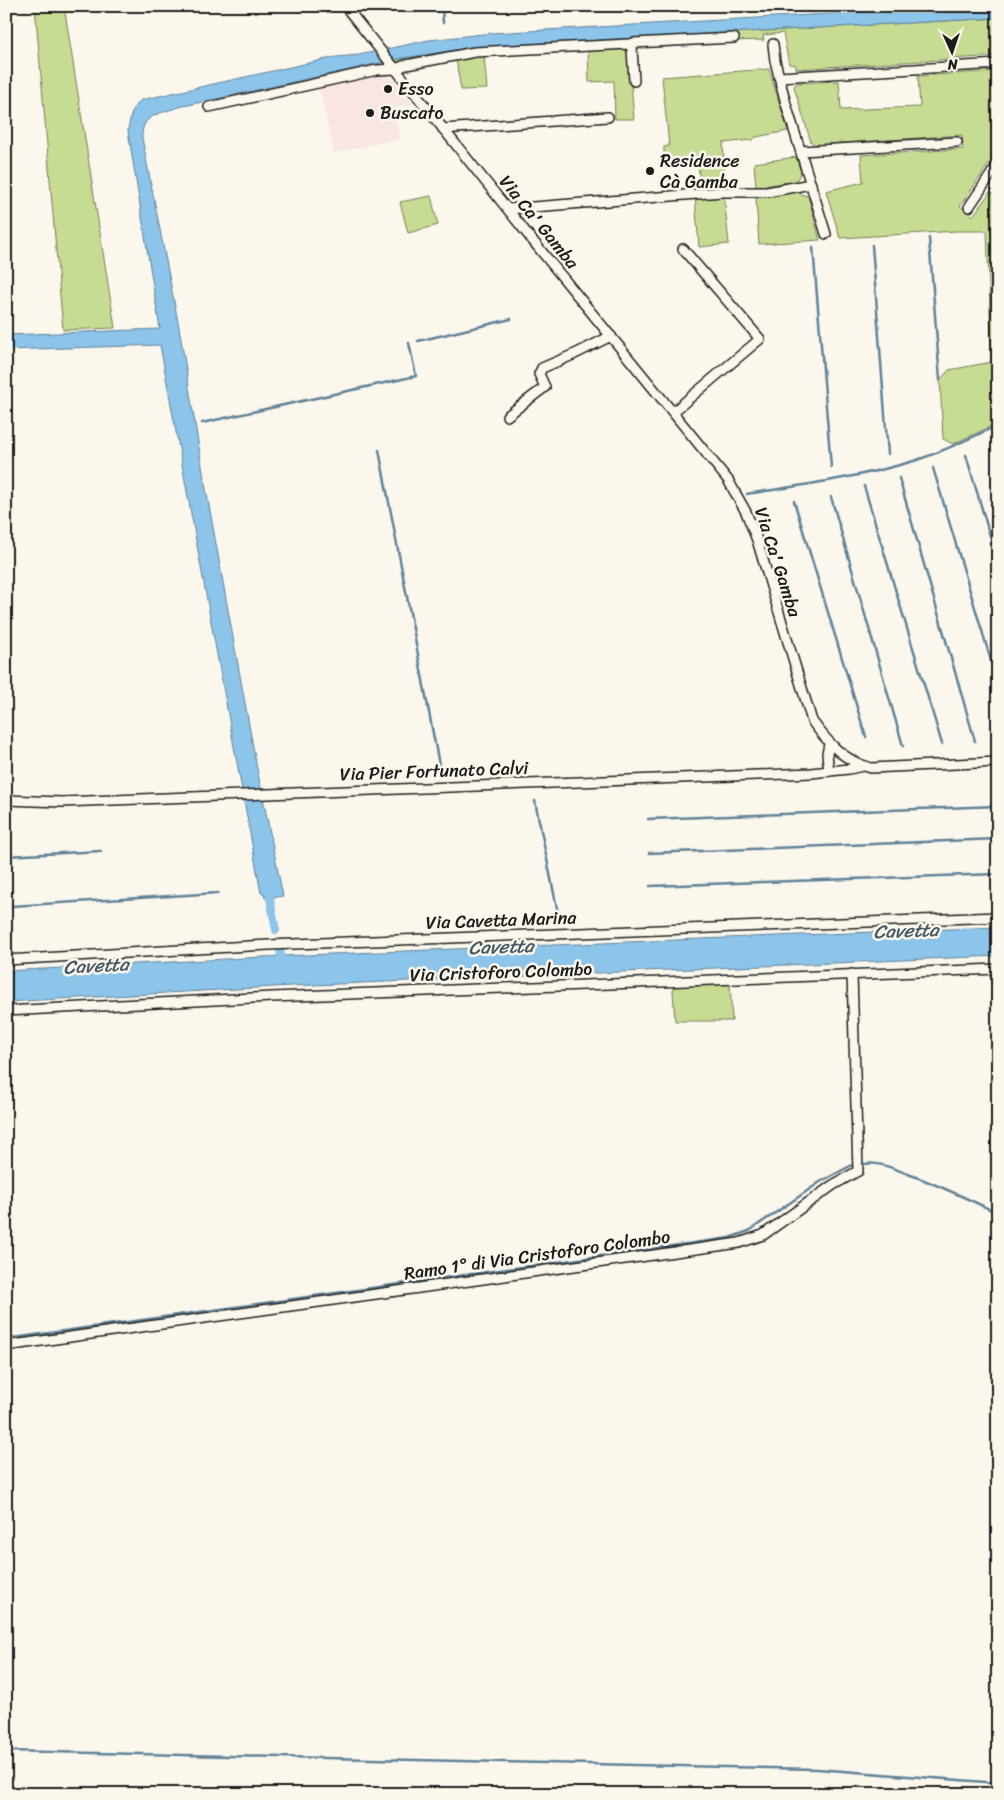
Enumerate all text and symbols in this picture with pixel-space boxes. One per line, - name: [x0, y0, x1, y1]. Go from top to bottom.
- north arrow: [926, 28, 976, 78]
- text: N: [947, 52, 959, 77]
- place label: Esso: [398, 73, 434, 105]
- marker: Esso: [382, 83, 394, 95]
- place label: Buscato: [380, 97, 444, 129]
- marker: Buscato: [364, 107, 376, 119]
- place label: Residence Cà Gamba: [660, 145, 740, 198]
- marker: Residence Cà Gamba: [644, 165, 656, 177]
- street label: Via Ca' Gamba: [491, 168, 588, 277]
- street label: Via Ca' Gamba: [745, 503, 811, 622]
- street label: Via Pier Fortunato Calvi: [339, 752, 530, 790]
- street label: Via Cavetta Marina: [425, 901, 578, 939]
- water label: Cavetta: [873, 913, 941, 948]
- water label: Cavetta: [468, 929, 536, 964]
- water label: Cavetta: [63, 947, 131, 984]
- street label: Via Cristoforo Colombo: [409, 953, 593, 991]
- street label: Ramo 1° di Via Cristoforo Colombo: [402, 1220, 672, 1290]

